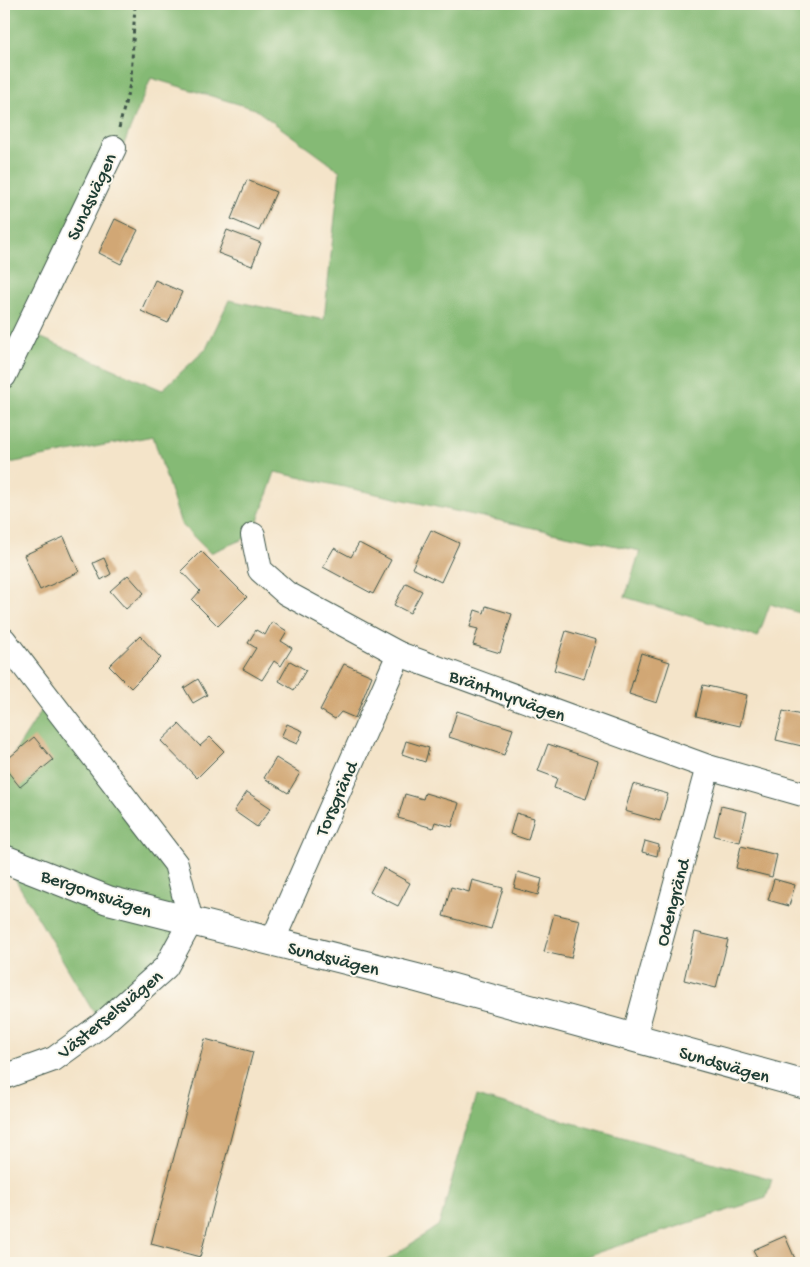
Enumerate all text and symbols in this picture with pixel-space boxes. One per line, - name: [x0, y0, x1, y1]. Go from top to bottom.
- street label: Sundsvägen: [63, 150, 123, 245]
- street label: Bräntmyrvägen: [445, 665, 568, 729]
- street label: Torsgränd: [311, 757, 366, 841]
- street label: Odengränd: [652, 855, 698, 949]
- street label: Bergomsvägen: [36, 865, 154, 925]
- street label: Sundsvägen: [285, 938, 381, 983]
- street label: Västerselsvägen: [53, 966, 169, 1066]
- street label: Sundsvägen: [676, 1042, 772, 1090]

